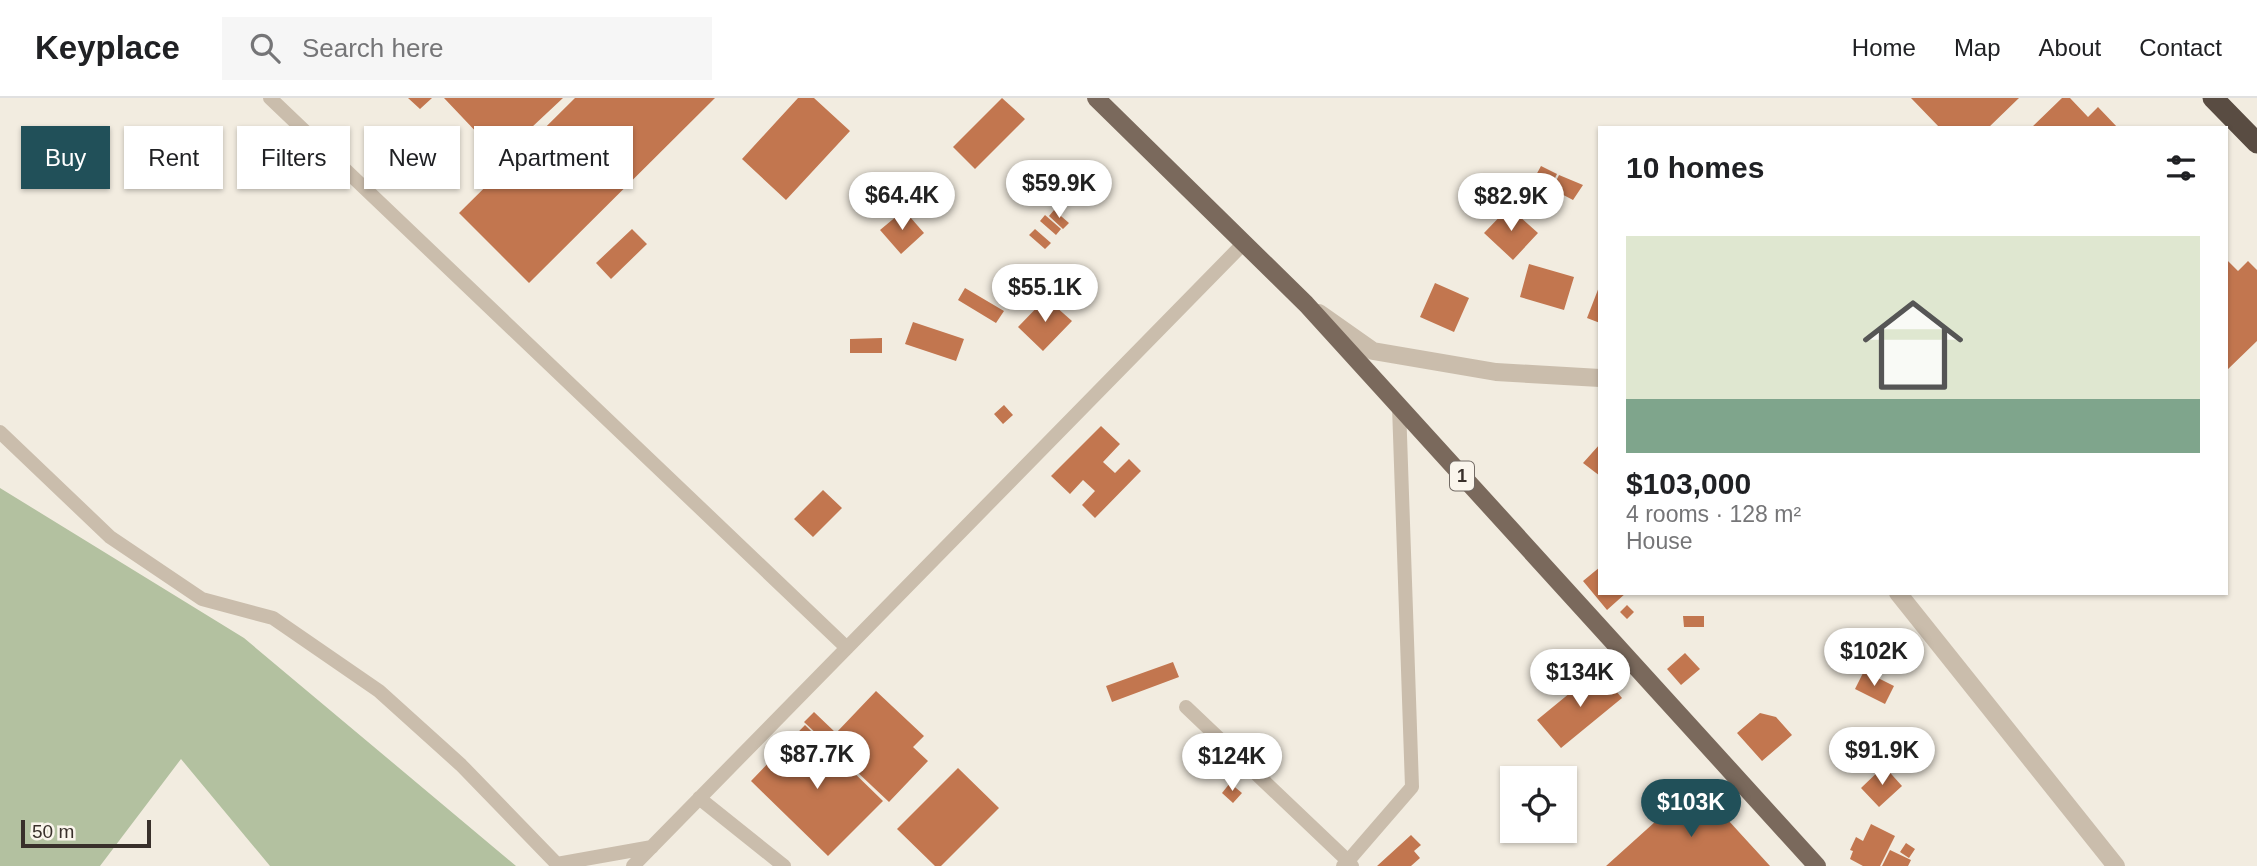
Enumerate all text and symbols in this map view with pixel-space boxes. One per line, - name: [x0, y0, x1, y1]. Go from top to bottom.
- search box: [222, 17, 712, 80]
- text: Keyplace: [35, 29, 180, 66]
- icon: search: [246, 29, 284, 67]
- text: Search here: [302, 33, 444, 63]
- text: Home: [1852, 34, 1916, 61]
- text: Map: [1954, 34, 2001, 61]
- text: About: [2039, 34, 2101, 61]
- text: Contact: [2139, 34, 2222, 61]
- chip: Buy: [21, 126, 110, 189]
- chip: Rent: [124, 126, 223, 189]
- chip: Filters: [237, 126, 350, 189]
- chip: New: [364, 126, 460, 189]
- chip: Apartment: [474, 126, 633, 189]
- icon: filters: [2162, 149, 2200, 187]
- text: 10 homes: [1626, 151, 1764, 184]
- pin: $59.9K: [1002, 160, 1116, 220]
- text: $59.9K: [1022, 170, 1096, 196]
- pin: $64.4K: [845, 172, 959, 232]
- pin: $82.9K: [1454, 174, 1568, 233]
- text: $64.4K: [865, 182, 939, 208]
- text: $82.9K: [1474, 183, 1548, 209]
- pin: $55.1K: [988, 264, 1102, 324]
- text: $55.1K: [1008, 274, 1082, 300]
- icon: home: [1850, 282, 1976, 408]
- road number: 1: [1450, 462, 1474, 490]
- text: $103,000: [1626, 467, 1751, 500]
- text: 4 rooms · 128 m²: [1626, 501, 1801, 527]
- text: House: [1626, 528, 1692, 554]
- pin: $102K: [1825, 628, 1923, 688]
- text: $102K: [1840, 638, 1908, 664]
- pin: $134K: [1531, 650, 1629, 709]
- text: $134K: [1546, 659, 1614, 685]
- pin: $91.9K: [1825, 728, 1939, 787]
- pin: $87.7K: [760, 732, 874, 791]
- pin: $124K: [1183, 734, 1281, 793]
- text: $91.9K: [1845, 737, 1919, 763]
- text: $87.7K: [780, 741, 854, 767]
- text: $124K: [1198, 743, 1266, 769]
- map controls: [1500, 766, 1577, 843]
- button: locate: [1500, 766, 1577, 843]
- pin: $103K: [1642, 780, 1740, 839]
- text: $103K: [1657, 789, 1725, 815]
- scale bar: [21, 817, 150, 849]
- text: 50 m: [32, 821, 74, 842]

